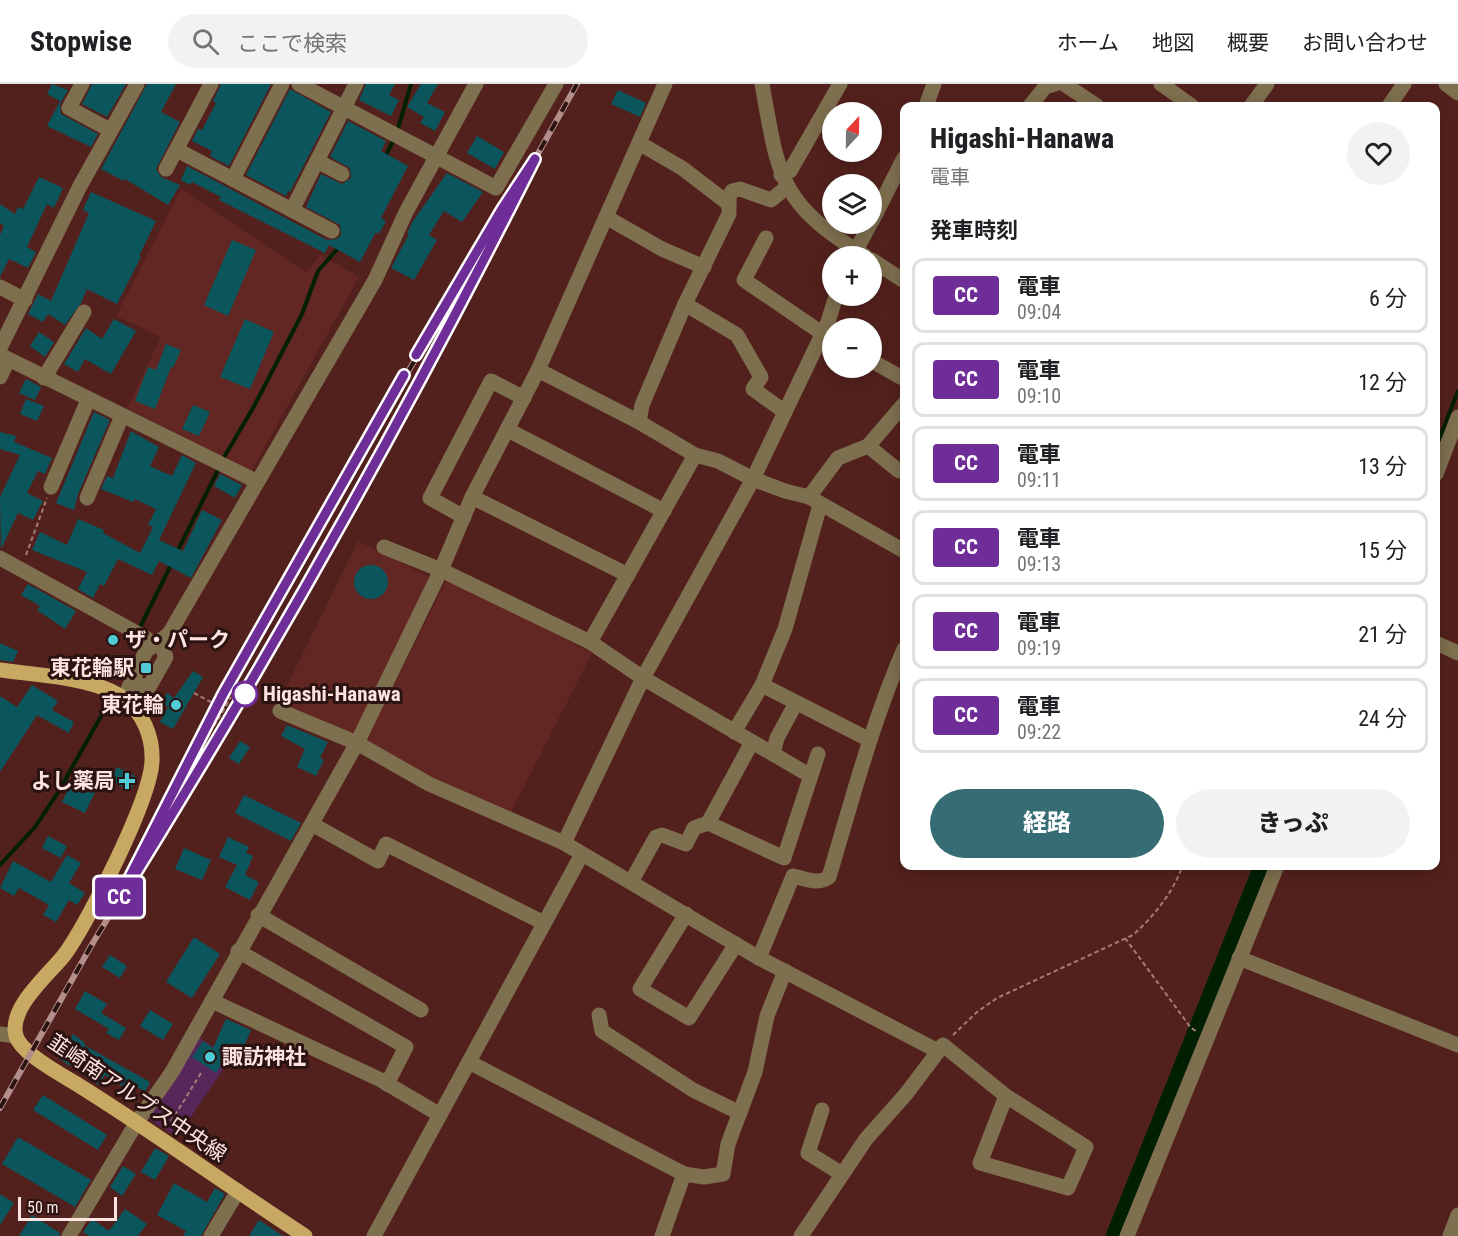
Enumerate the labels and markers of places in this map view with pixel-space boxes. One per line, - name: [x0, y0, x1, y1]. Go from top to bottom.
- place label: ザ・パーク: [125, 628, 230, 652]
- marker: ザ・パーク: [106, 633, 120, 647]
- place label: 東花輪駅: [50, 656, 134, 680]
- marker: 東花輪駅: [139, 661, 153, 675]
- marker: Higashi-Hanawa: [232, 681, 258, 707]
- place label: Higashi-Hanawa: [263, 682, 401, 706]
- place label: 東花輪: [101, 693, 164, 717]
- marker: 東花輪: [169, 698, 183, 712]
- place label: よし薬局: [31, 769, 115, 793]
- marker: よし薬局: [120, 774, 134, 788]
- place label: 諏訪神社: [222, 1045, 306, 1069]
- marker: 諏訪神社: [203, 1050, 217, 1064]

